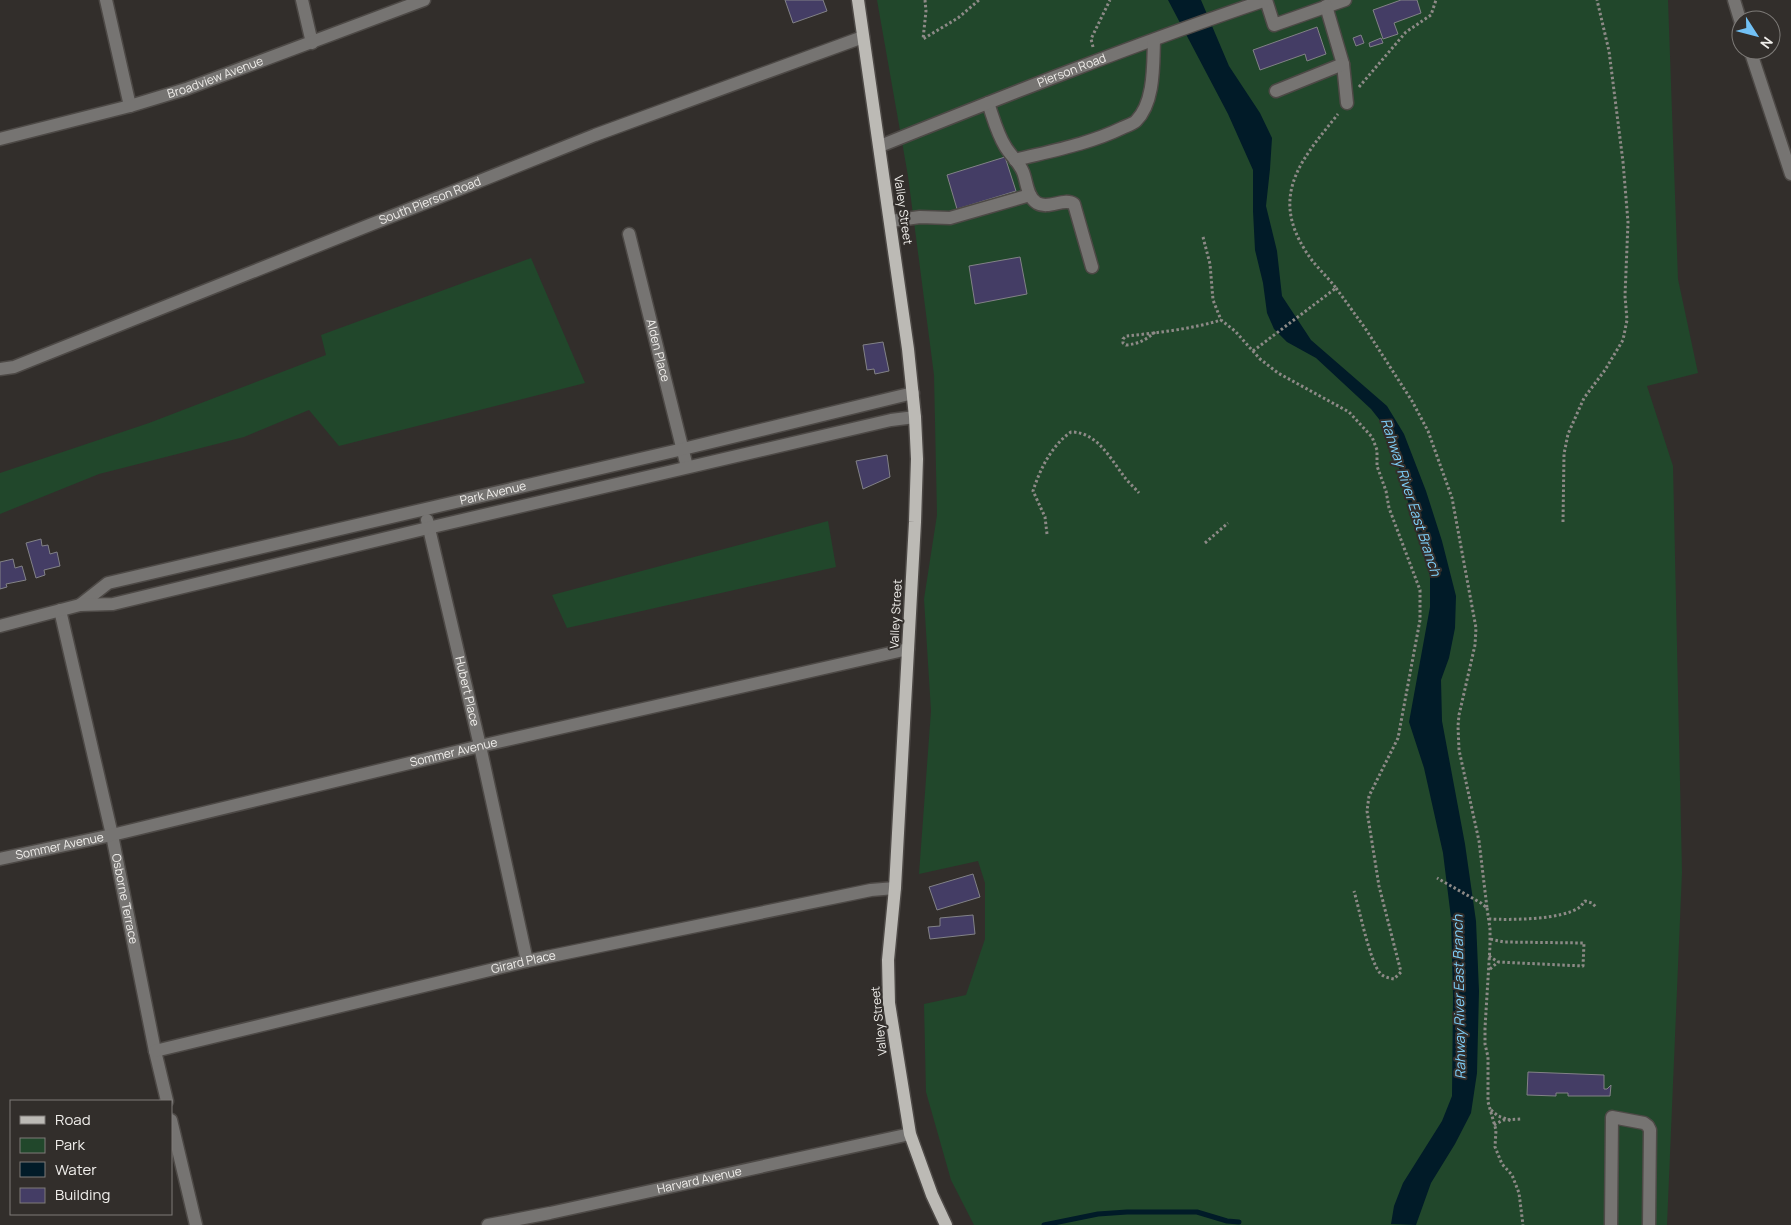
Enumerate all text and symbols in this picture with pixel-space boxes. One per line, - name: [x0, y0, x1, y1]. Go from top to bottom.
- north arrow: [1731, 10, 1781, 60]
- text: N: [1756, 33, 1778, 53]
- street label: Pierson Road: [1034, 49, 1108, 91]
- street label: Broadview Avenue: [165, 52, 265, 102]
- street label: South Pierson Road: [376, 172, 483, 228]
- street label: Valley Street: [890, 174, 917, 246]
- street label: Alden Place: [642, 317, 674, 384]
- water label: Rahway River East Branch: [1377, 416, 1446, 579]
- street label: Park Avenue: [458, 477, 528, 509]
- street label: Valley Street: [885, 578, 906, 649]
- street label: Hubert Place: [451, 655, 484, 728]
- street label: Sommer Avenue: [408, 733, 499, 771]
- street label: Sommer Avenue: [14, 828, 105, 863]
- street label: Osborne Terrace: [108, 852, 142, 945]
- water label: Rahway River East Branch: [1448, 914, 1469, 1080]
- street label: Girard Place: [489, 946, 557, 977]
- street label: Valley Street: [866, 985, 891, 1057]
- legend: [10, 1100, 172, 1215]
- text: Road: [55, 1109, 91, 1130]
- text: Park: [55, 1134, 85, 1155]
- text: Water: [55, 1159, 97, 1180]
- street label: Harvard Avenue: [655, 1162, 743, 1197]
- text: Building: [55, 1184, 110, 1205]

